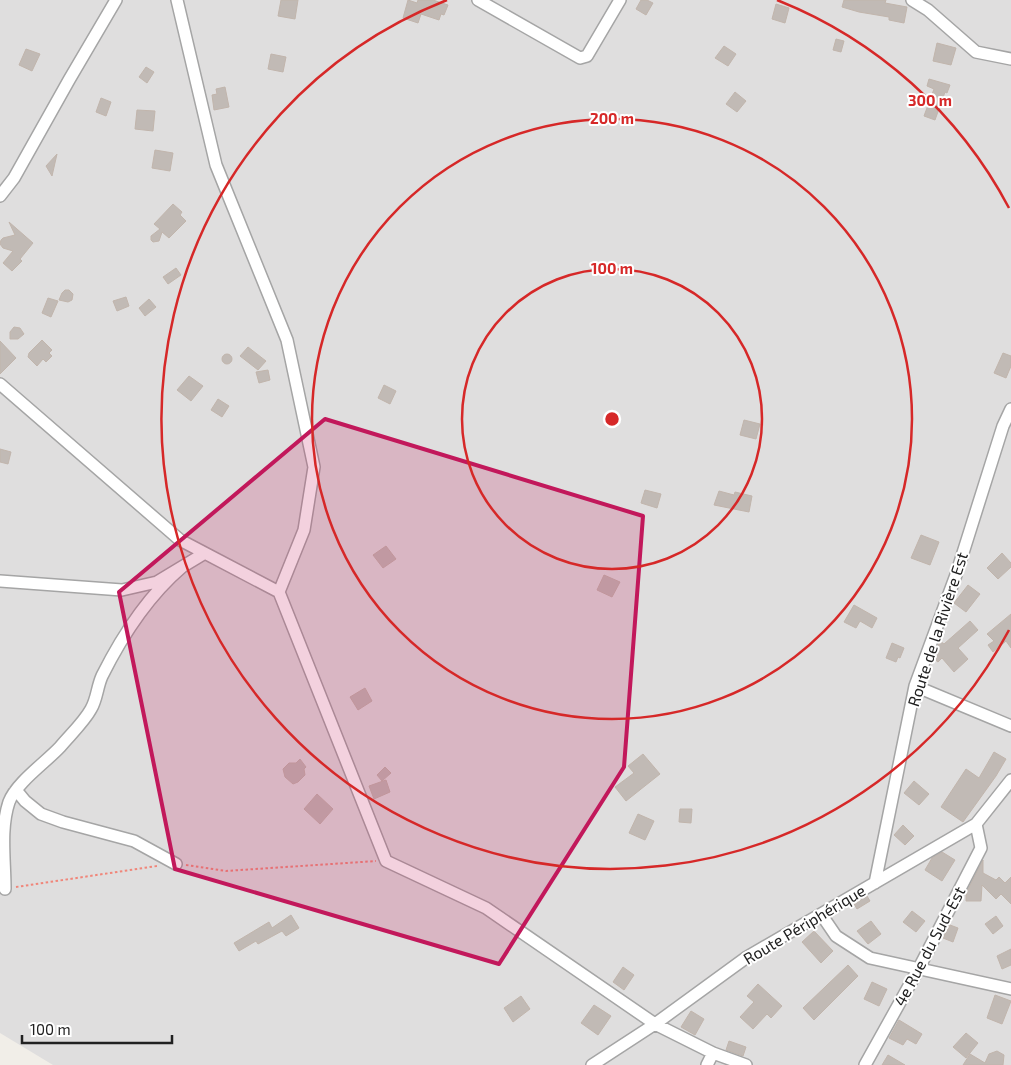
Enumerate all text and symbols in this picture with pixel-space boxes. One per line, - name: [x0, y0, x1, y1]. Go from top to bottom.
- text: 300 m: [908, 91, 952, 109]
- text: 200 m: [590, 109, 634, 127]
- text: 100 m: [591, 259, 633, 277]
- centre of rings: [603, 410, 621, 428]
- street label: Route de la Rivière Est: [903, 549, 971, 709]
- street label: Route Périphérique: [740, 880, 868, 968]
- street label: 4e Rue du Sud-Est: [889, 883, 969, 1009]
- scale bar: [22, 1012, 172, 1044]
- text: 100 m: [30, 1020, 71, 1038]

